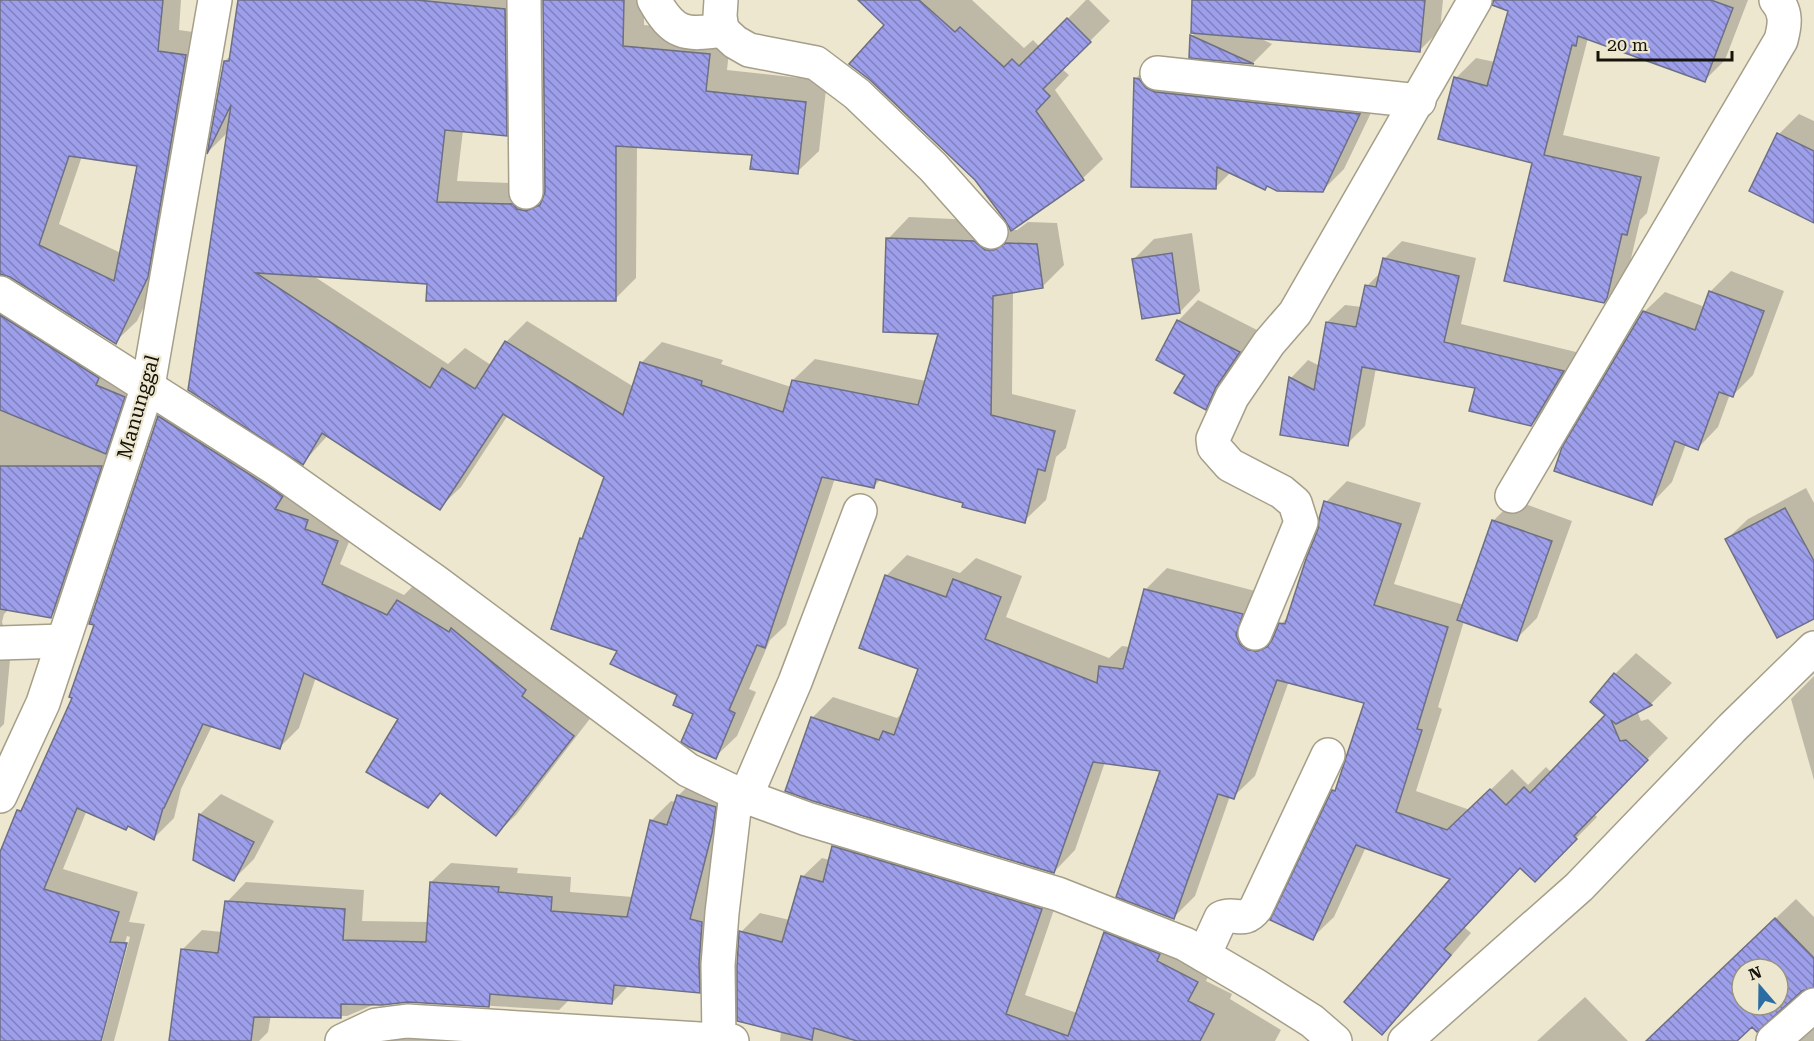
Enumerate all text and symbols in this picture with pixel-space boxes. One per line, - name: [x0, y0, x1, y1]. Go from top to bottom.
- scale bar: [1598, 24, 1732, 62]
- text: 20 m: [1607, 34, 1648, 55]
- street label: Manunggal: [112, 352, 164, 462]
- north arrow: [1730, 957, 1790, 1017]
- text: N: [1746, 962, 1764, 984]

